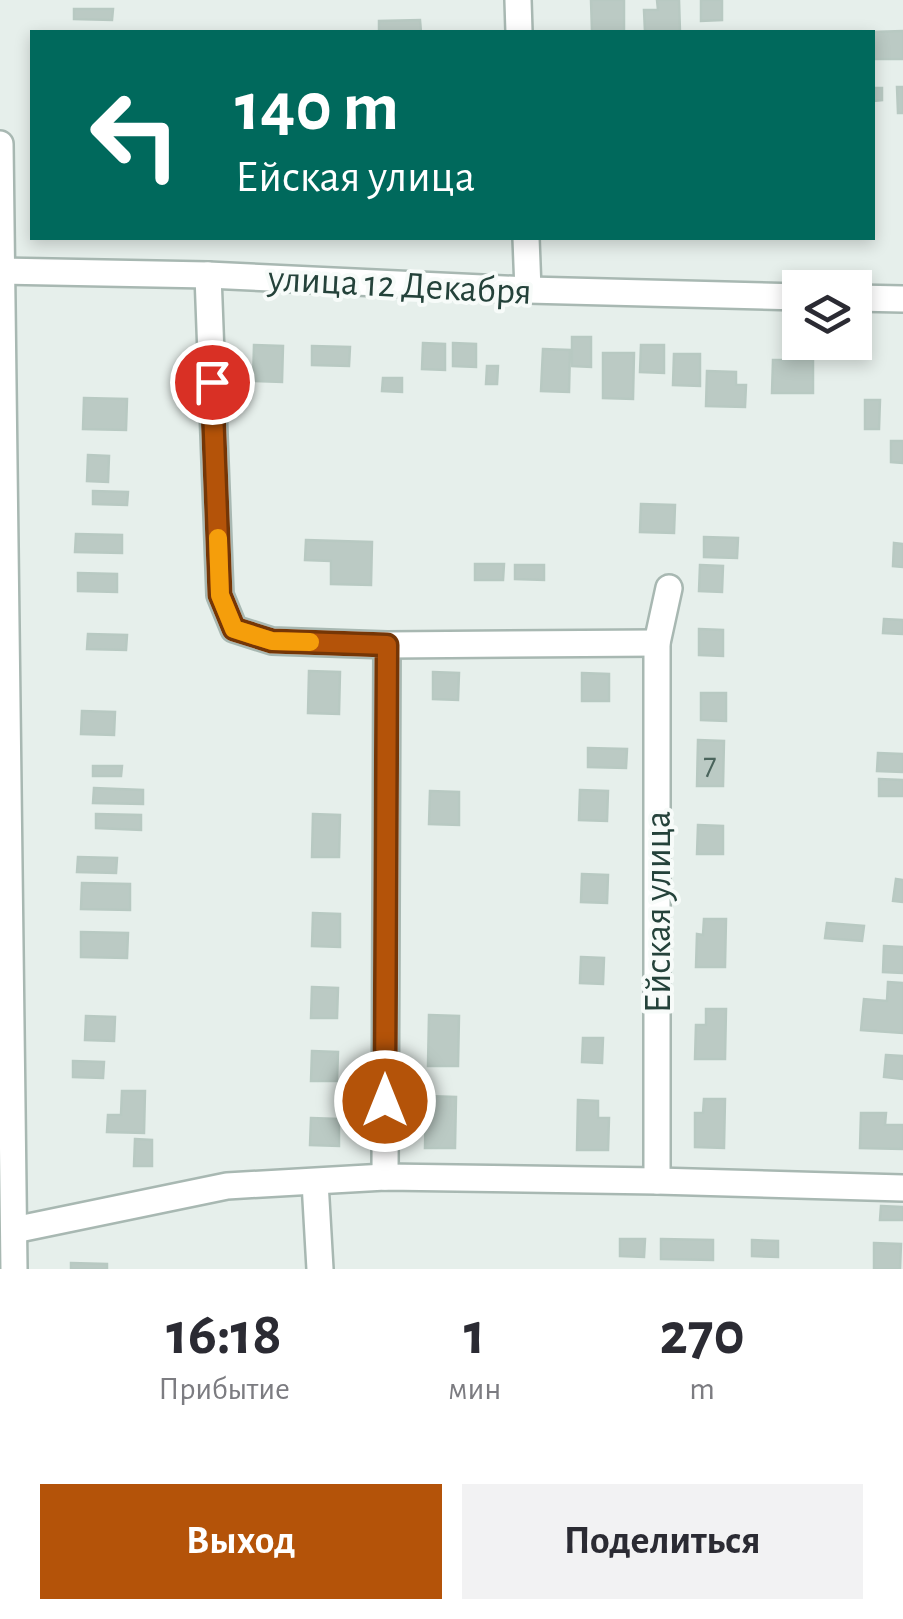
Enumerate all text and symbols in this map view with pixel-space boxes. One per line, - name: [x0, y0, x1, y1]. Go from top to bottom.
- icon: left: [70, 70, 200, 200]
- text: 140 m: [235, 73, 399, 143]
- text: Ейская улица: [235, 155, 475, 200]
- street label: улица 12 Декабря: [266, 260, 533, 312]
- map controls: [782, 270, 872, 360]
- button: layers: [782, 270, 872, 360]
- pin: [170, 340, 255, 425]
- icon: arrive: [185, 355, 240, 410]
- house number: 7: [703, 748, 717, 780]
- street label: Ейская улица: [640, 811, 678, 1013]
- position arrow: [333, 1049, 437, 1153]
- text: 16:18: [166, 1305, 282, 1365]
- text: 1: [464, 1305, 485, 1365]
- text: 270: [659, 1305, 745, 1365]
- text: Прибытие: [158, 1373, 290, 1405]
- text: мин: [448, 1373, 501, 1405]
- text: m: [689, 1373, 715, 1405]
- button: Выход: [40, 1484, 442, 1599]
- button: Поделиться: [462, 1484, 863, 1599]

